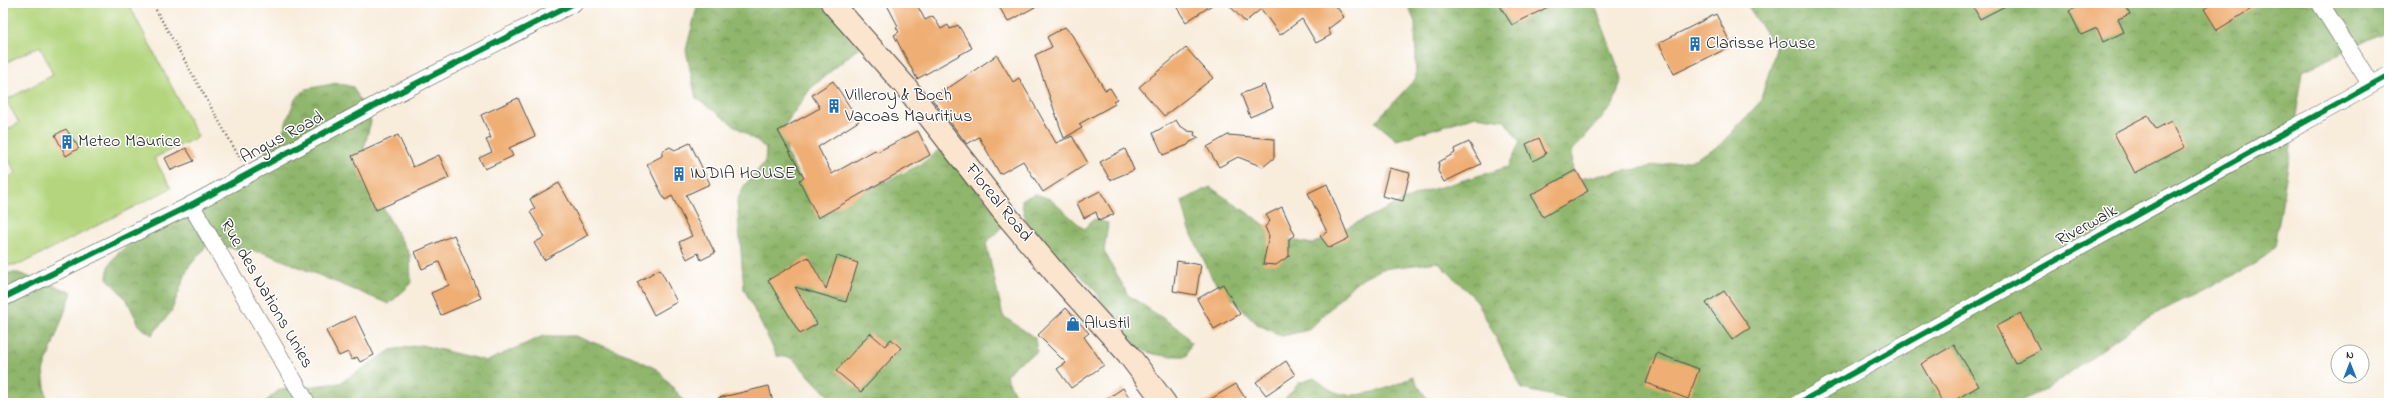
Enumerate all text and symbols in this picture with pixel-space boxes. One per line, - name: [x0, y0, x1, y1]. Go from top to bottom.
- place label: Clarisse House: [1706, 31, 1817, 57]
- building icon: Clarisse House: [1687, 36, 1703, 52]
- place label: Villeroy & Boch Vacoas Mauritius: [844, 83, 972, 130]
- building icon: Villeroy & Boch Vacoas Mauritius: [826, 98, 842, 114]
- street label: Angus Road: [236, 105, 329, 172]
- place label: Meteo Maurice: [78, 129, 182, 155]
- building icon: Meteo Maurice: [59, 134, 75, 150]
- street label: Floreal Road: [958, 157, 1038, 248]
- place label: INDIA HOUSE: [690, 161, 796, 187]
- building icon: INDIA HOUSE: [671, 166, 687, 182]
- street label: Riverwalk: [2052, 198, 2123, 254]
- street label: Rue des Nations Unies: [213, 215, 319, 373]
- place label: Alustil: [1084, 311, 1130, 337]
- shop icon: Alustil: [1065, 316, 1081, 332]
- north arrow: [2330, 344, 2370, 384]
- text: N: [2346, 347, 2354, 363]

